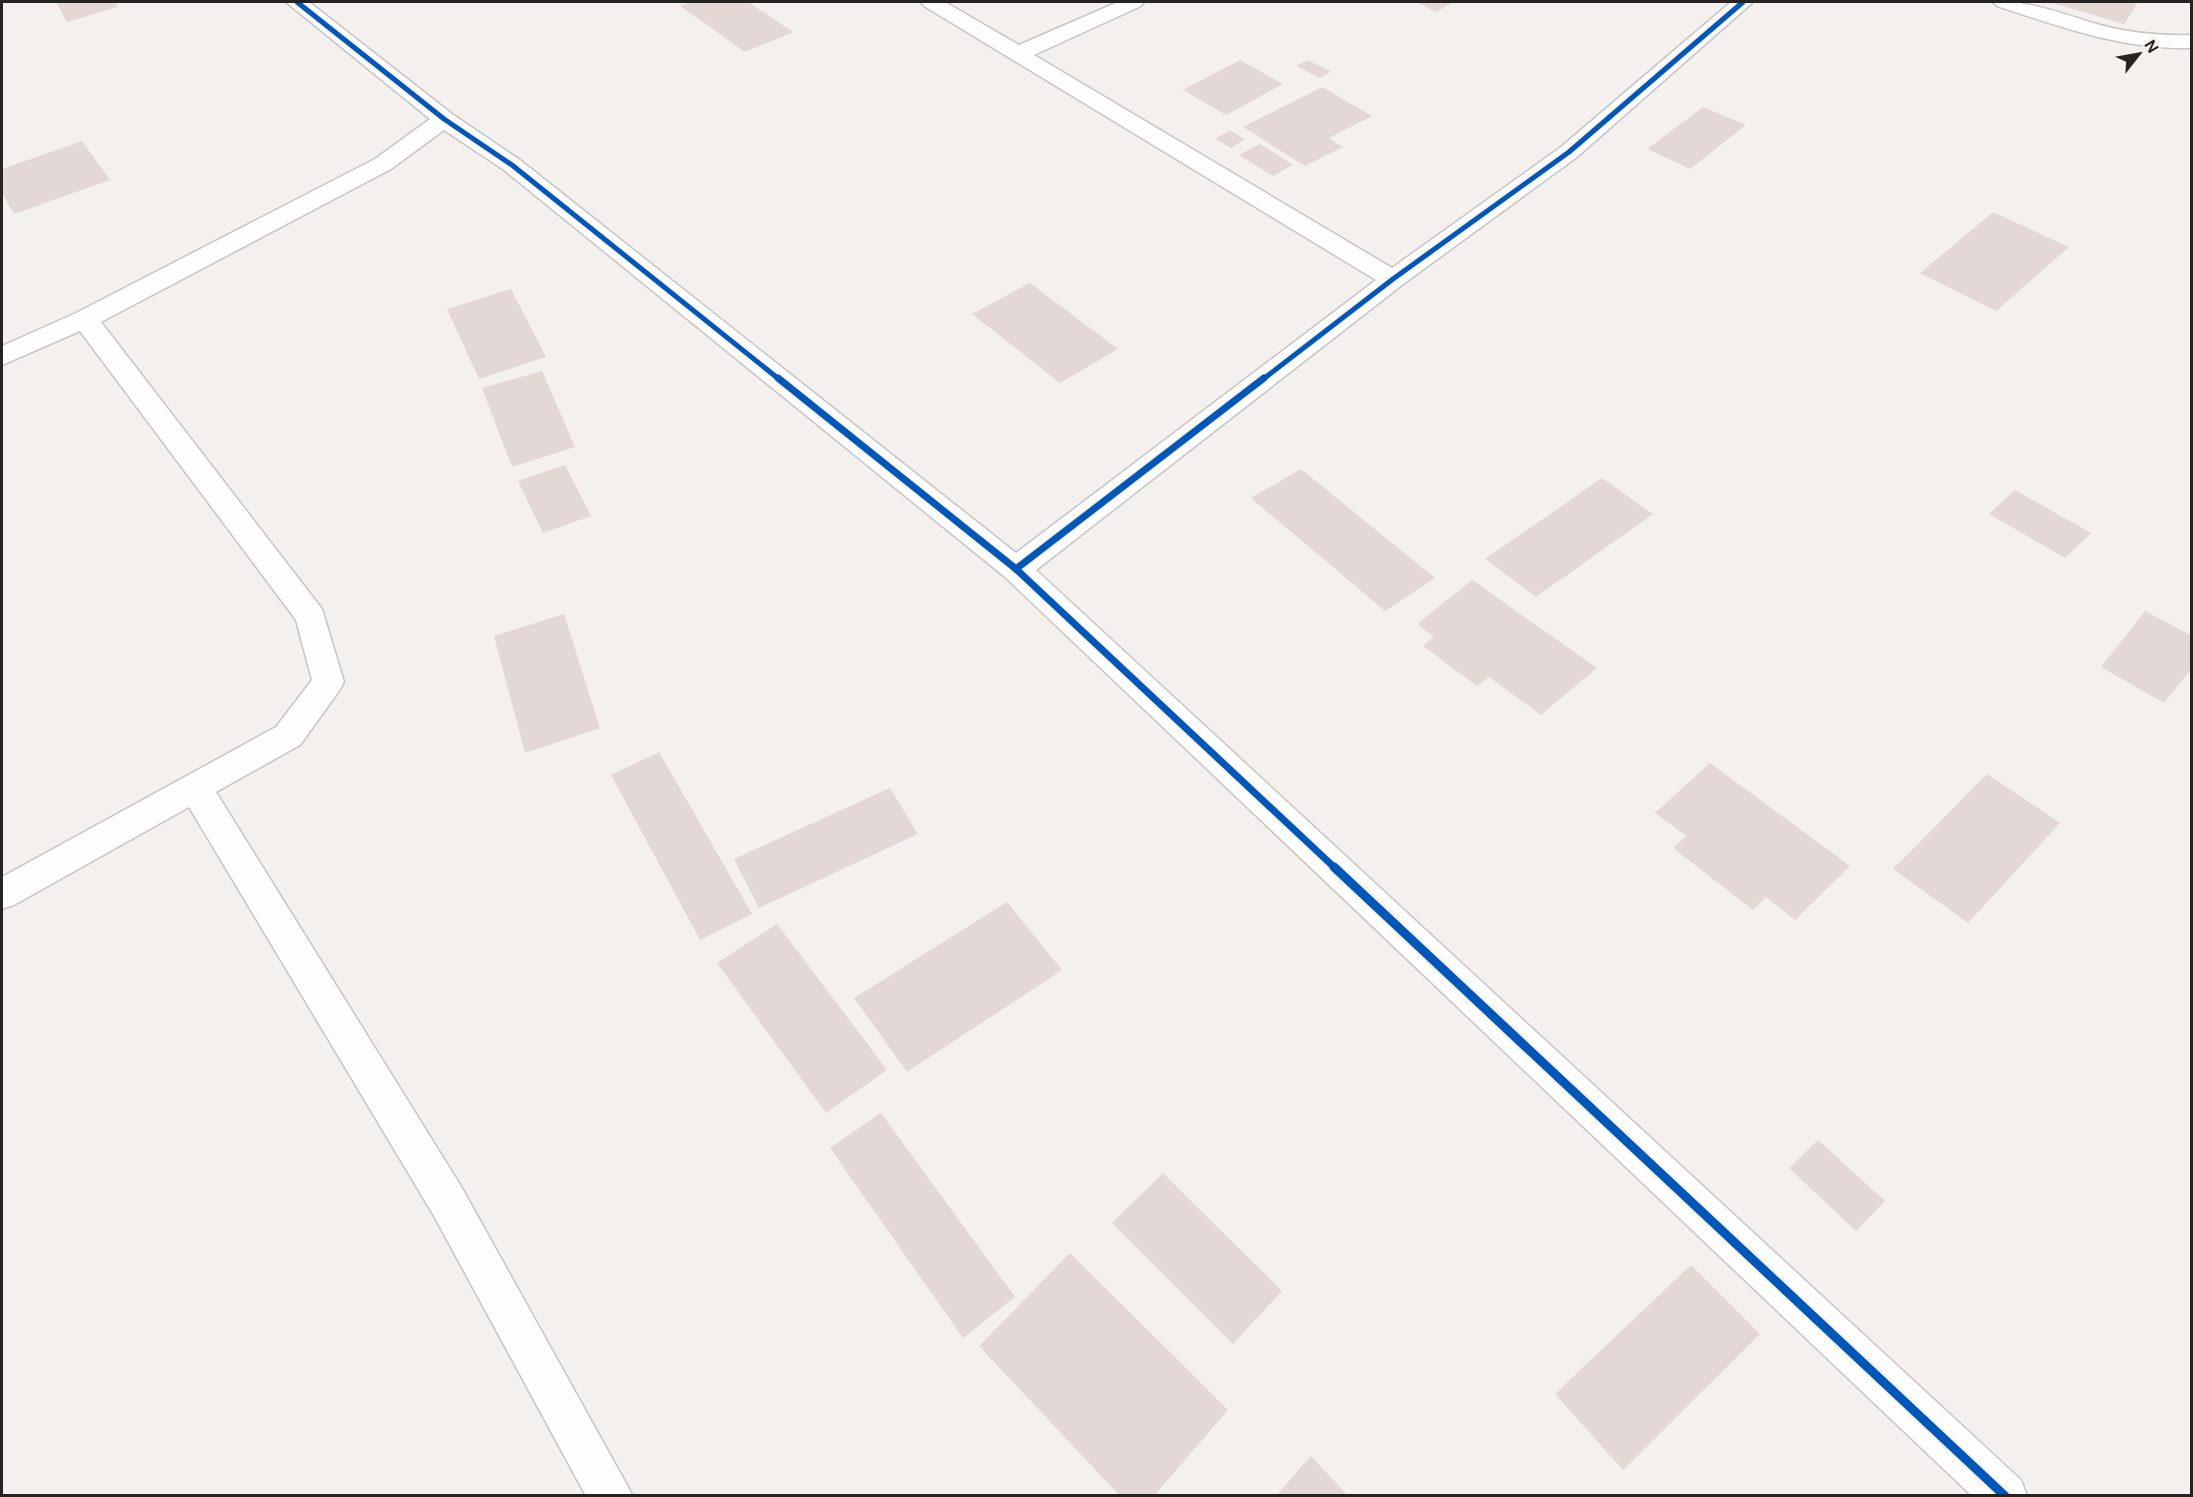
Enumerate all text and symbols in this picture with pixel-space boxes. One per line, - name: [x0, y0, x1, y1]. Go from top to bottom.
- north arrow: [2109, 24, 2169, 84]
- text: N: [2139, 36, 2163, 57]

